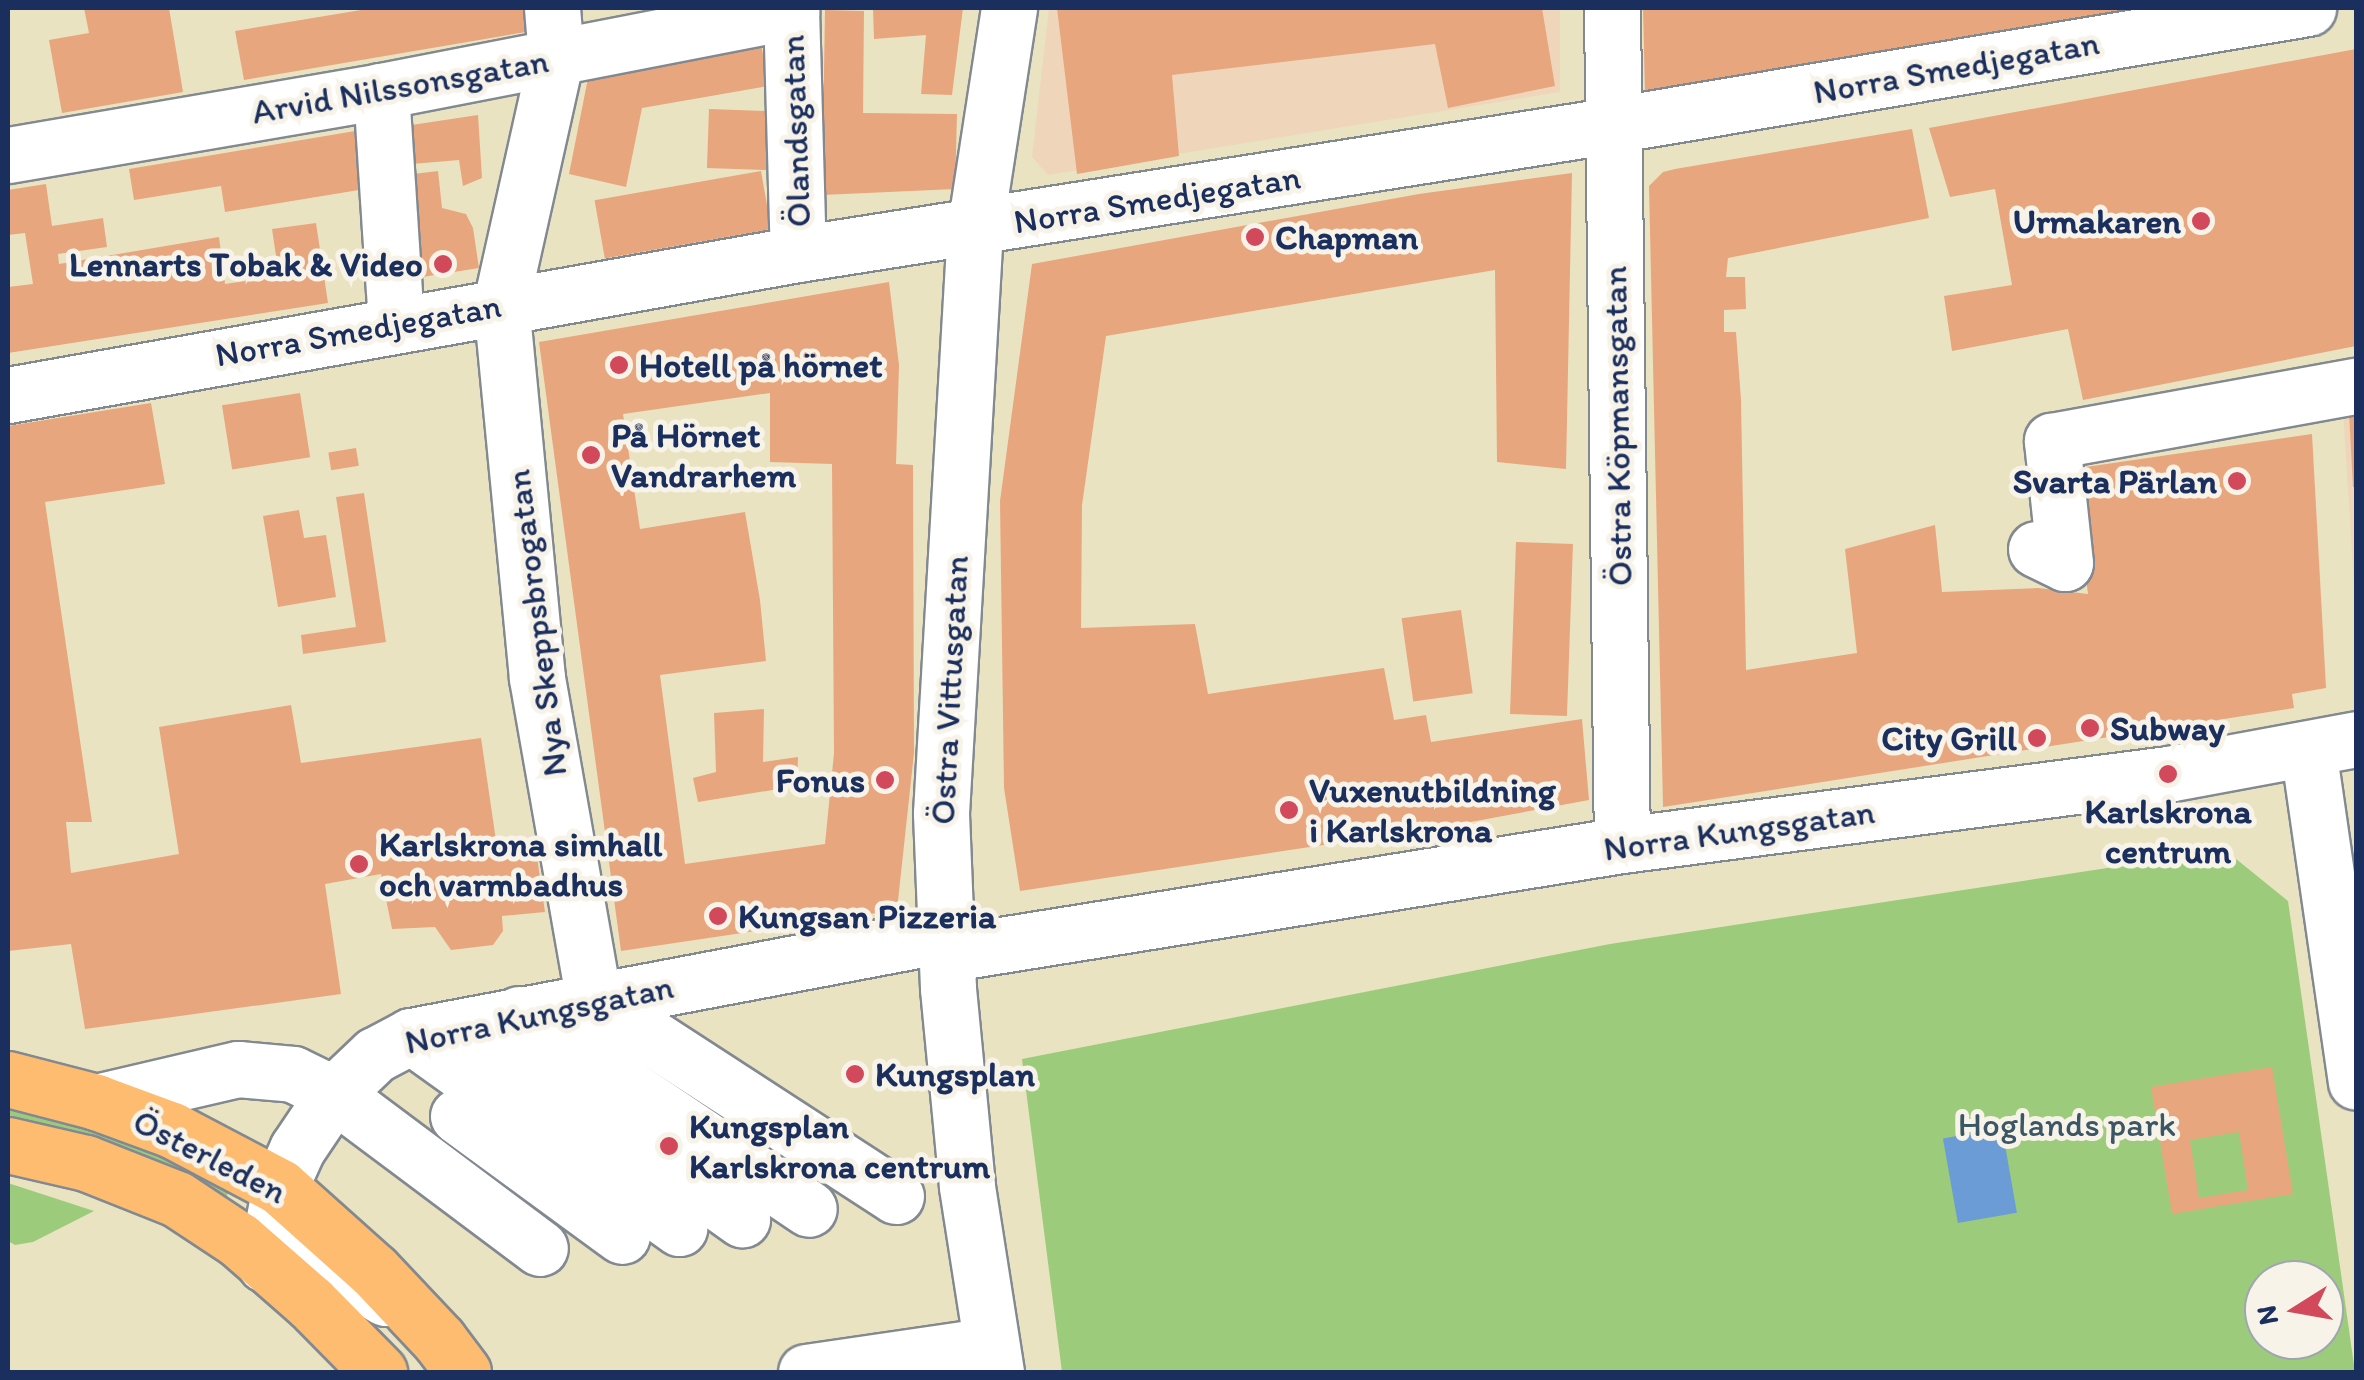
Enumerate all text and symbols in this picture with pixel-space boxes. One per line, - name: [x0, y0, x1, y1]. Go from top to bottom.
- street label: Norra Smedjegatan: [1809, 21, 2103, 113]
- street label: Ölandsgatan: [771, 34, 819, 228]
- street label: Arvid Nilssonsgatan: [248, 39, 552, 133]
- street label: Norra Smedjegatan: [1010, 156, 1304, 242]
- place label: Urmakaren: [2013, 200, 2181, 242]
- marker: Urmakaren: [2190, 210, 2212, 232]
- place label: Chapman: [1275, 216, 1418, 258]
- marker: Chapman: [1244, 226, 1266, 248]
- place label: Lennarts Tobak & Video: [73, 243, 423, 285]
- marker: Lennarts Tobak & Video: [432, 253, 454, 275]
- street label: Östra Köpmansgatan: [1593, 265, 1641, 587]
- street label: Norra Smedjegatan: [211, 284, 505, 376]
- place label: Hotell på hörnet: [639, 344, 883, 386]
- marker: Hotell på hörnet: [608, 354, 630, 376]
- place label: På Hörnet Vandrarhem: [611, 414, 796, 496]
- marker: På Hörnet Vandrarhem: [580, 444, 602, 466]
- place label: Svarta Pärlan: [2013, 460, 2217, 502]
- street label: Nya Skeppsbrogatan: [496, 467, 576, 779]
- marker: Svarta Pärlan: [2226, 470, 2248, 492]
- street label: Östra Vittusgatan: [921, 554, 977, 826]
- place label: Subway: [2110, 707, 2225, 749]
- place label: City Grill: [1881, 717, 2017, 759]
- marker: Subway: [2079, 717, 2101, 739]
- marker: City Grill: [2026, 727, 2048, 749]
- place label: Fonus: [776, 759, 865, 801]
- marker: Karlskrona centrum: [2157, 763, 2179, 785]
- marker: Fonus: [874, 769, 896, 791]
- place label: Vuxenutbildning i Karlskrona: [1309, 769, 1556, 851]
- street label: Norra Kungsgatan: [1600, 790, 1878, 870]
- place label: Karlskrona centrum: [2084, 790, 2252, 872]
- marker: Vuxenutbildning i Karlskrona: [1278, 799, 1300, 821]
- place label: Karlskrona simhall och varmbadhus: [379, 823, 662, 905]
- marker: Karlskrona simhall och varmbadhus: [348, 853, 370, 875]
- place label: Kungsan Pizzeria: [738, 895, 996, 937]
- marker: Kungsan Pizzeria: [707, 905, 729, 927]
- street label: Norra Kungsgatan: [400, 965, 678, 1063]
- place label: Kungsplan: [875, 1053, 1035, 1095]
- marker: Kungsplan: [844, 1063, 866, 1085]
- street label: Österleden: [126, 1099, 294, 1213]
- park label: Hoglands park: [1958, 1103, 2176, 1145]
- place label: Kungsplan Karlskrona centrum: [689, 1105, 990, 1187]
- marker: Kungsplan Karlskrona centrum: [658, 1135, 680, 1157]
- north arrow: [2244, 1260, 2344, 1360]
- text: N: [2248, 1303, 2285, 1328]

